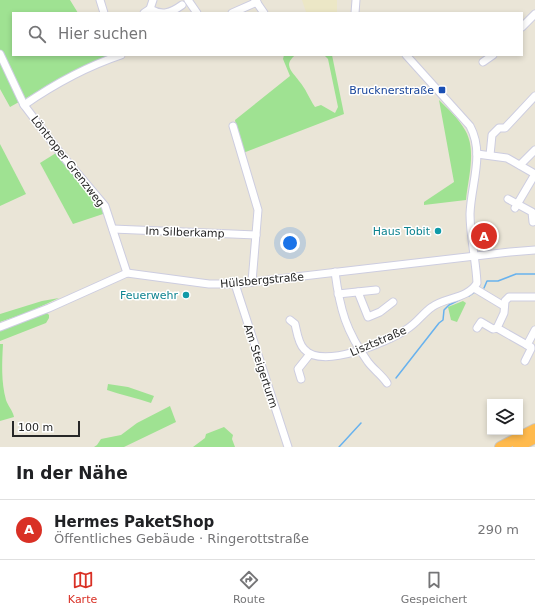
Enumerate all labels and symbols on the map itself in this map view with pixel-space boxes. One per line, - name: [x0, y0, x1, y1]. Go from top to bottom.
- place label: Brucknerstraße: [349, 84, 434, 97]
- marker: Brucknerstraße: [437, 85, 447, 95]
- street label: Löntroper Grenzweg: [28, 113, 107, 209]
- pin: A: [471, 221, 497, 251]
- street label: Im Silberkamp: [145, 225, 225, 240]
- place label: Haus Tobit: [373, 225, 431, 238]
- marker: Haus Tobit: [433, 226, 443, 236]
- your location: [280, 233, 300, 253]
- street label: Hülsbergstraße: [220, 270, 305, 291]
- place label: Feuerwehr: [120, 289, 178, 302]
- marker: Feuerwehr: [181, 290, 191, 300]
- street label: Am Steigerturm: [241, 323, 280, 410]
- street label: Lisztstraße: [348, 324, 409, 359]
- scale bar: [12, 419, 80, 438]

